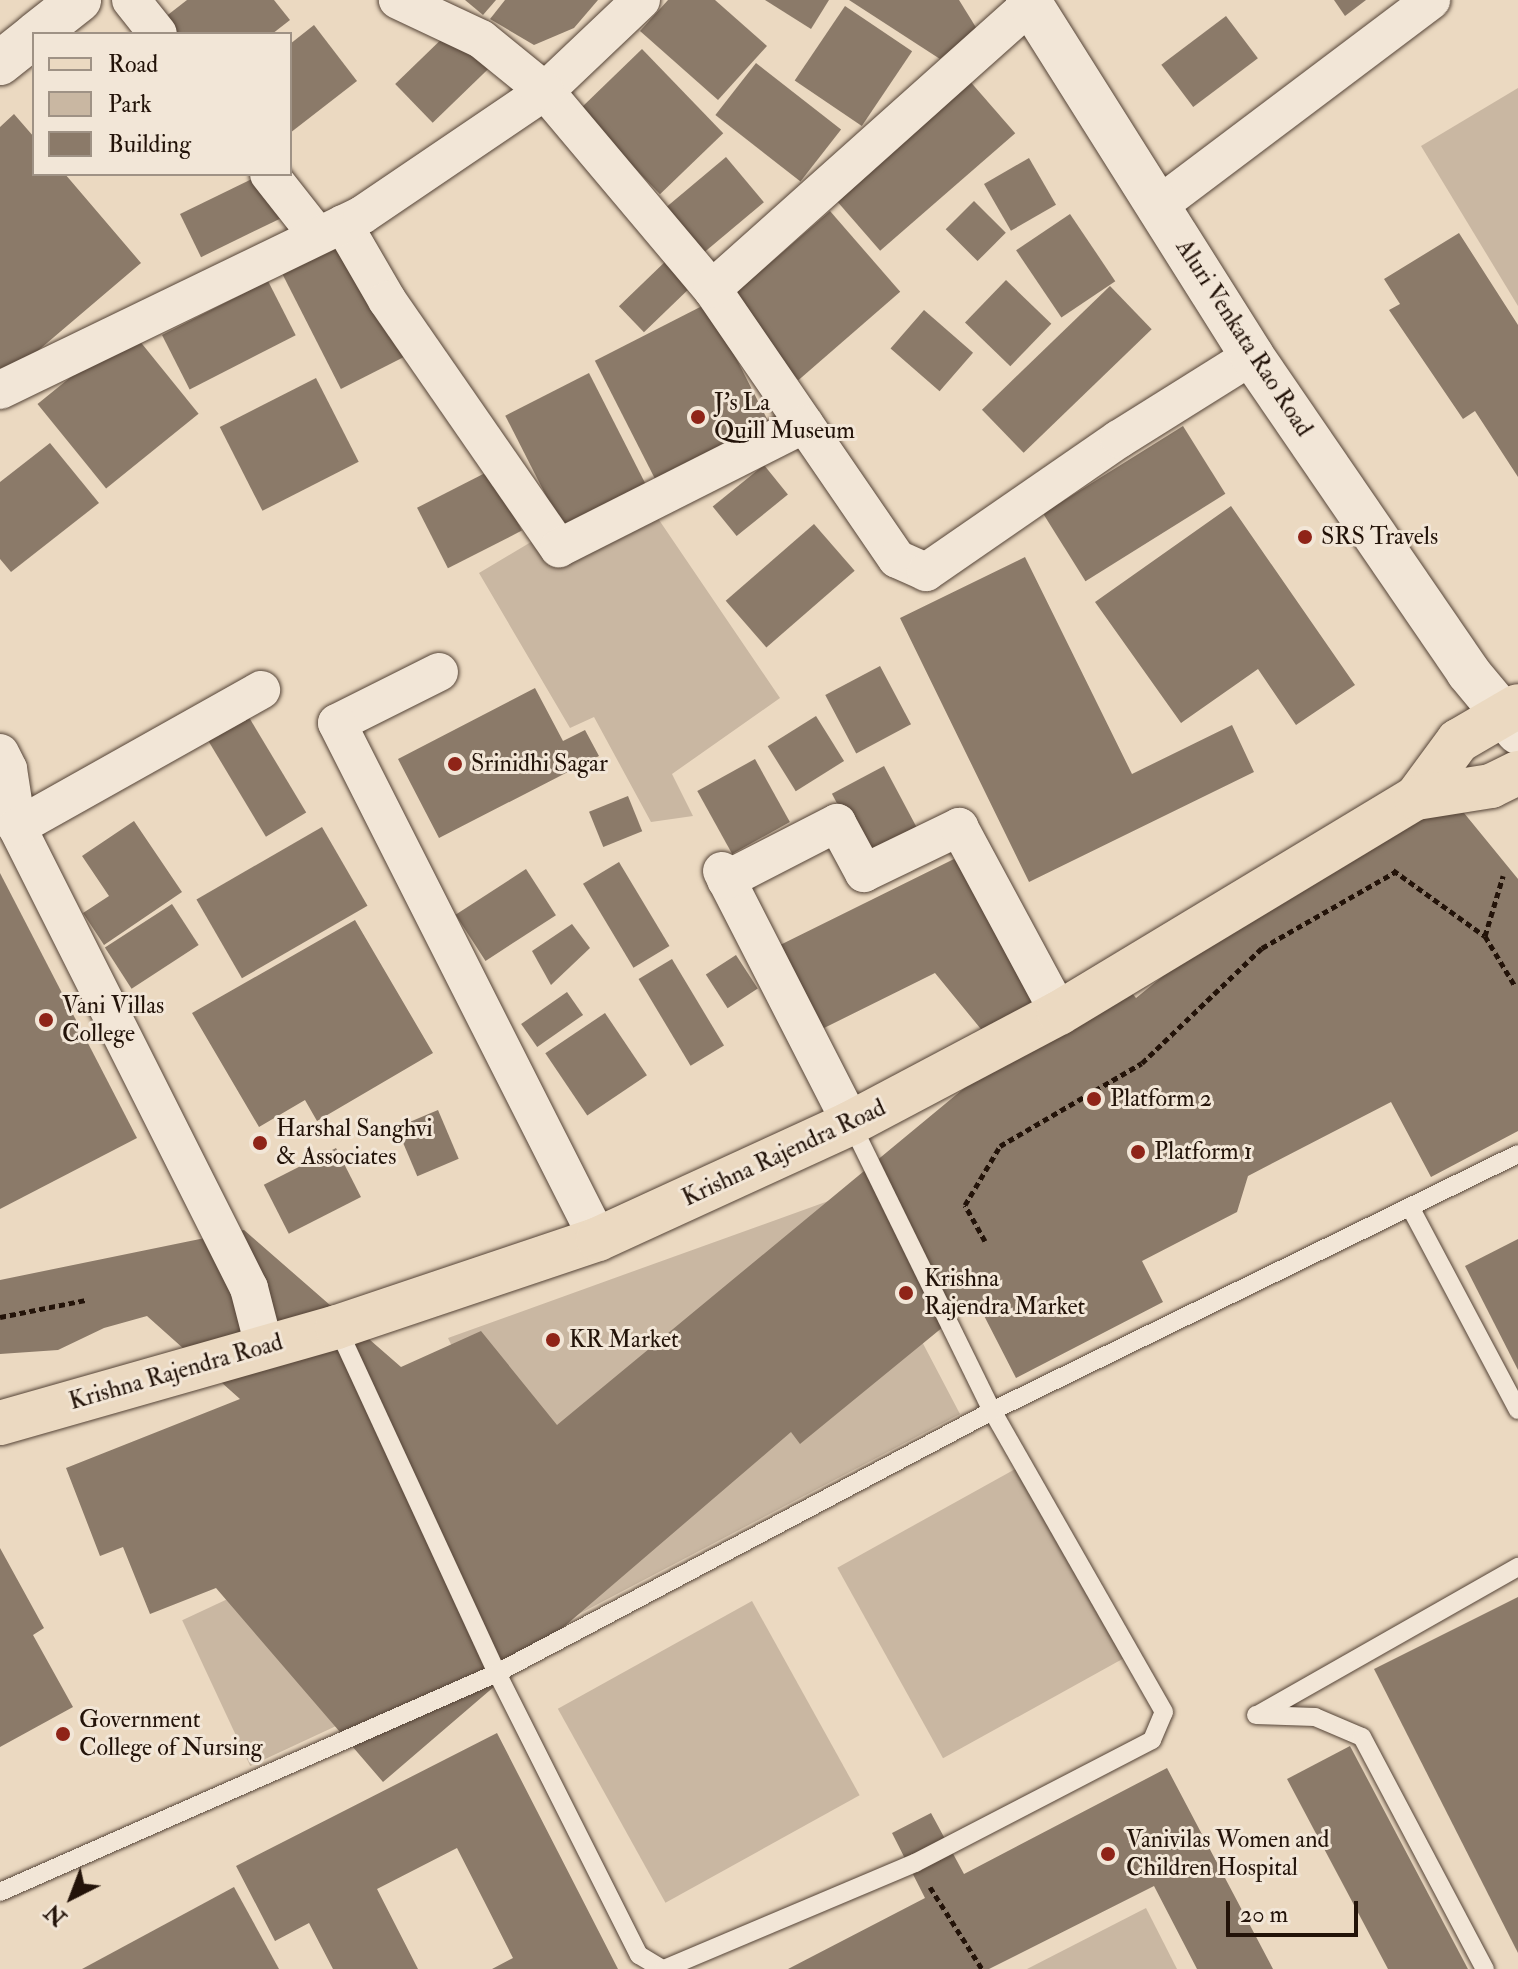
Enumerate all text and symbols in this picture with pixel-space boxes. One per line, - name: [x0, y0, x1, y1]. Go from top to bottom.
- legend: [32, 32, 292, 176]
- text: Road: [108, 49, 158, 80]
- text: Park: [108, 89, 152, 120]
- text: Building: [108, 129, 191, 160]
- street label: Aluri Venkata Rao Road: [1170, 234, 1318, 442]
- place label: J's La Quill Museum: [714, 389, 855, 445]
- marker: J's La Quill Museum: [689, 408, 707, 426]
- place label: SRS Travels: [1321, 523, 1438, 551]
- marker: SRS Travels: [1296, 528, 1314, 546]
- place label: Srinidhi Sagar: [471, 750, 608, 778]
- marker: Srinidhi Sagar: [446, 755, 464, 773]
- place label: Vani Villas College: [62, 992, 164, 1048]
- marker: Vani Villas College: [37, 1011, 55, 1029]
- place label: Platform 2: [1110, 1085, 1212, 1113]
- marker: Platform 2: [1085, 1090, 1103, 1108]
- street label: Krishna Rajendra Road: [678, 1093, 890, 1213]
- place label: Harshal Sanghvi & Associates: [276, 1115, 433, 1171]
- marker: Harshal Sanghvi & Associates: [251, 1134, 269, 1152]
- place label: Platform 1: [1154, 1138, 1252, 1166]
- marker: Platform 1: [1129, 1143, 1147, 1161]
- place label: Krishna Rajendra Market: [924, 1265, 1085, 1321]
- marker: Krishna Rajendra Market: [895, 1282, 917, 1304]
- place label: KR Market: [569, 1326, 679, 1354]
- street label: Krishna Rajendra Road: [66, 1328, 286, 1416]
- marker: KR Market: [544, 1331, 562, 1349]
- place label: Government College of Nursing: [79, 1706, 263, 1762]
- marker: Government College of Nursing: [54, 1725, 72, 1743]
- place label: Vanivilas Women and Children Hospital: [1126, 1826, 1329, 1882]
- marker: Vanivilas Women and Children Hospital: [1097, 1843, 1119, 1865]
- north arrow: [32, 1857, 112, 1937]
- scale bar: [1230, 1885, 1362, 1935]
- text: N: [39, 1898, 73, 1932]
- text: 20 m: [1240, 1899, 1288, 1930]

